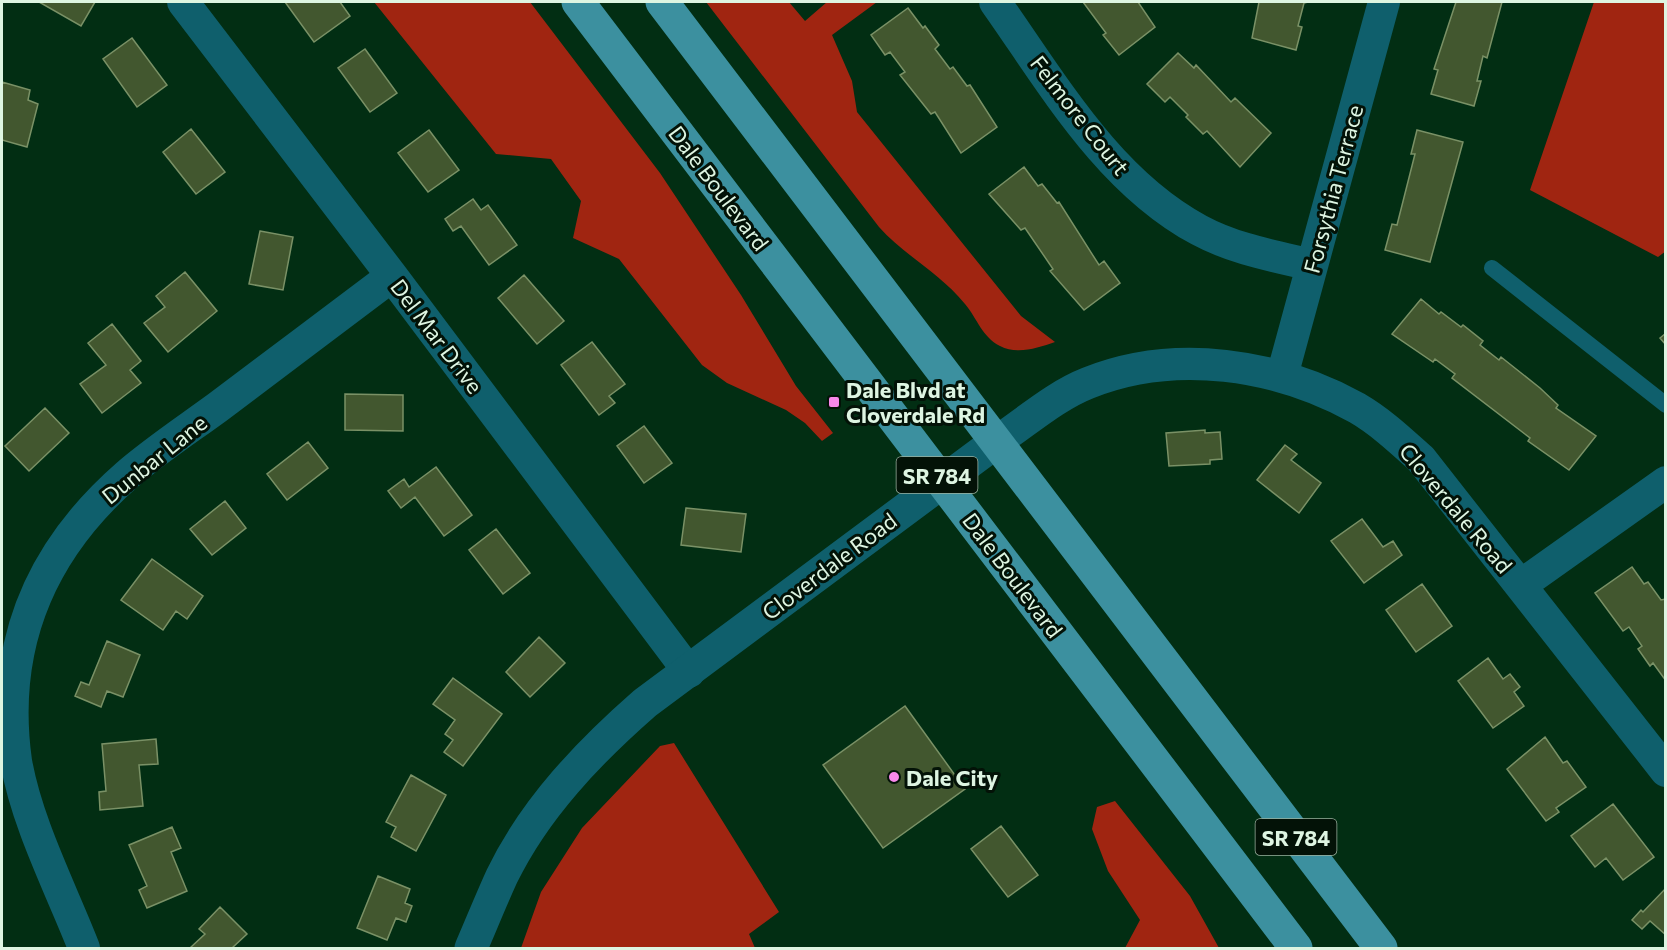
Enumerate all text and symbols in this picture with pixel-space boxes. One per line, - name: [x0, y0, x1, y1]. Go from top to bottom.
- street label: Felmore Court: [1025, 50, 1135, 180]
- street label: Forsythia Terrace: [1298, 102, 1368, 276]
- street label: Dale Boulevard: [663, 120, 775, 256]
- street label: Del Mar Drive: [385, 274, 489, 398]
- place label: Dale Blvd at Cloverdale Rd: [846, 376, 985, 428]
- marker: Dale Blvd at Cloverdale Rd: [827, 395, 841, 409]
- street label: Dunbar Lane: [96, 409, 212, 509]
- street label: Cloverdale Road: [1394, 438, 1518, 578]
- road number: SR 784: [896, 457, 978, 493]
- street label: Cloverdale Road: [756, 507, 902, 625]
- street label: Dale Boulevard: [957, 507, 1069, 643]
- place label: Dale City: [906, 764, 998, 791]
- marker: Dale City: [887, 770, 901, 784]
- road number: SR 784: [1256, 819, 1336, 855]

